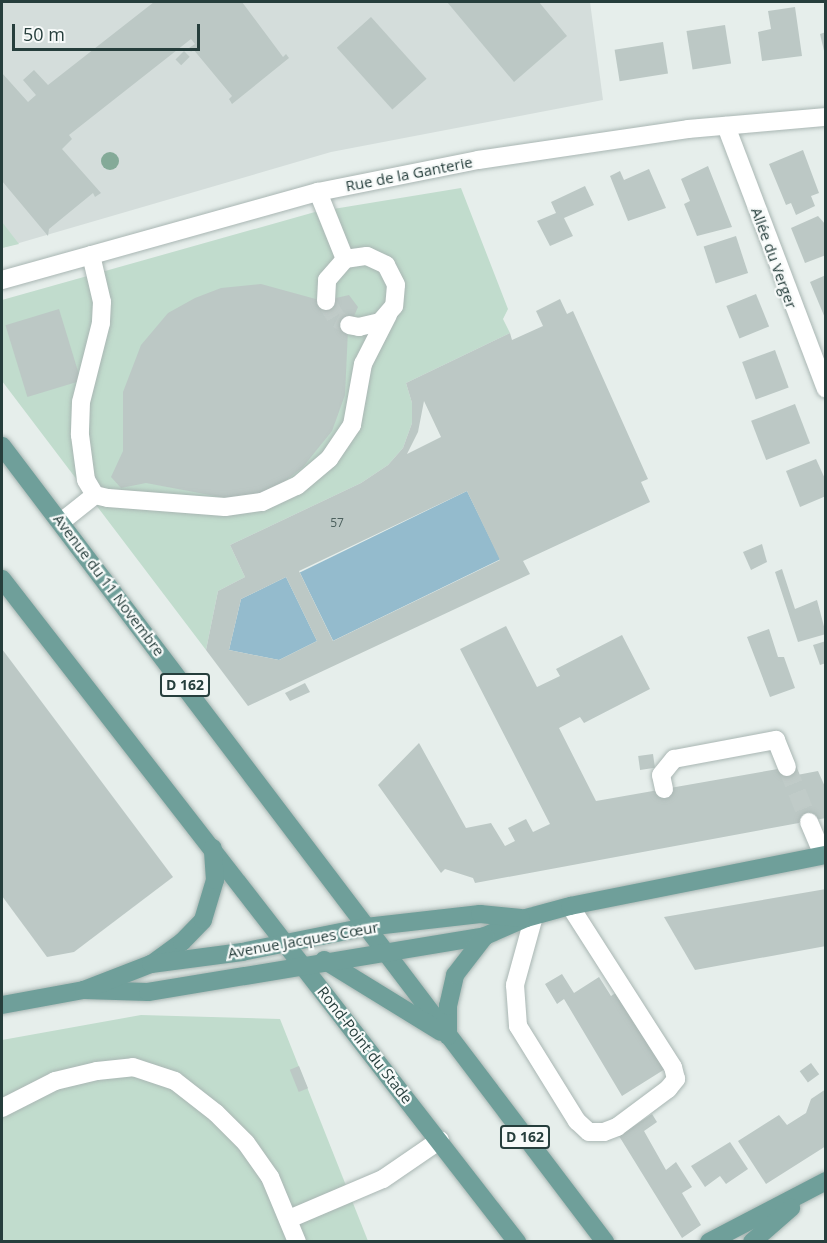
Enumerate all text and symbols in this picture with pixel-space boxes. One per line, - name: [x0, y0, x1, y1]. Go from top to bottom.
- scale bar: [15, 12, 202, 50]
- text: 50 m: [23, 22, 65, 46]
- street label: Rue de la Ganterie: [344, 153, 474, 195]
- street label: Allée du Verger: [747, 205, 801, 311]
- street label: Avenue du 11 Novembre: [50, 510, 168, 660]
- house number: 57: [330, 516, 344, 530]
- road number: D 162: [160, 674, 210, 696]
- street label: Avenue Jacques Cœur: [226, 918, 380, 962]
- street label: Rond-Point du Stade: [314, 983, 416, 1107]
- road number: D 162: [500, 1126, 550, 1148]

